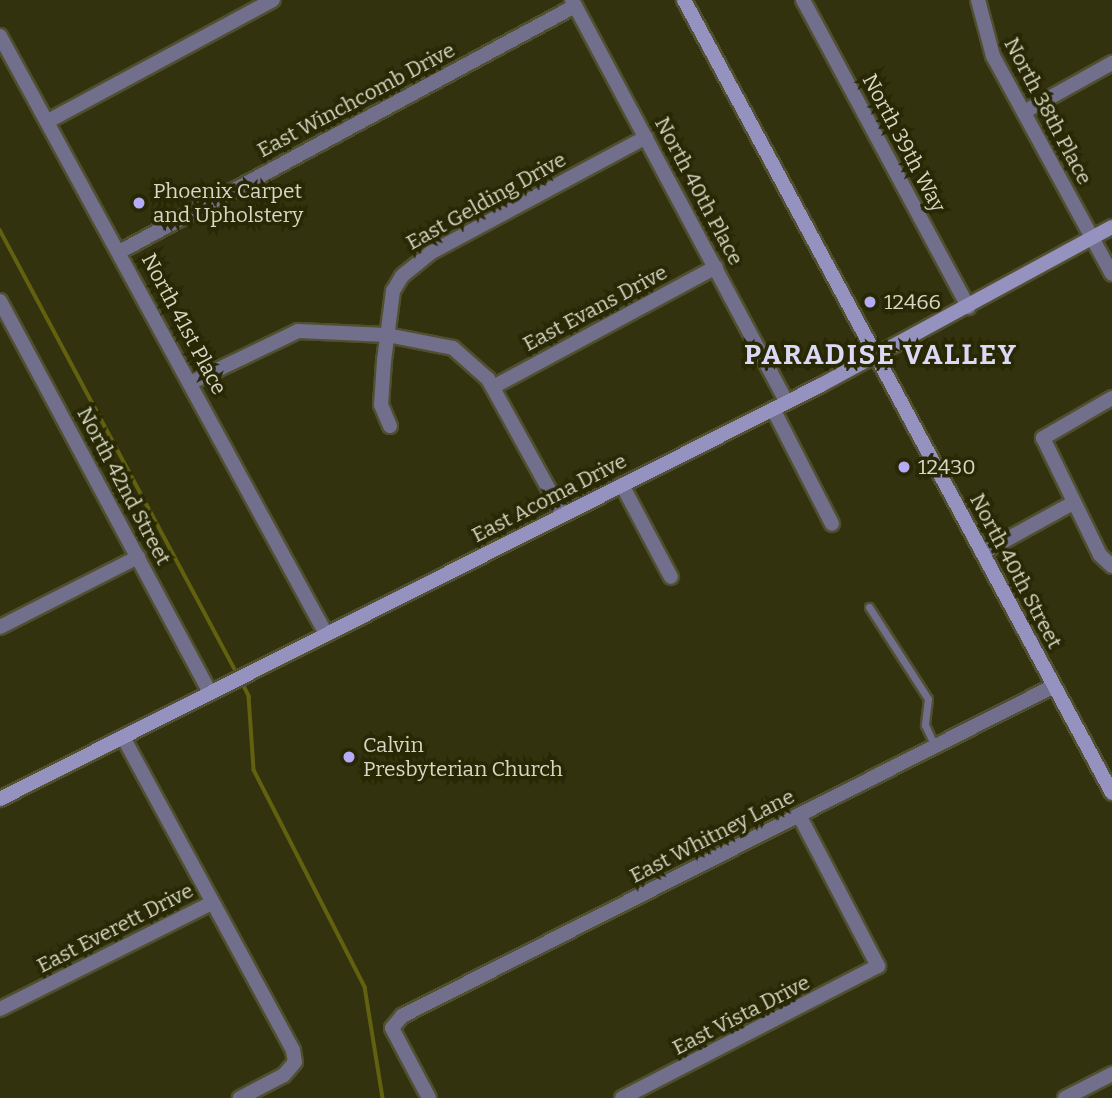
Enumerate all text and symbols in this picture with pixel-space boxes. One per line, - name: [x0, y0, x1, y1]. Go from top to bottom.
- street label: North 38th Place: [999, 33, 1097, 189]
- street label: East Winchcomb Drive: [253, 37, 459, 163]
- street label: North 39th Way: [857, 70, 951, 216]
- street label: North 40th Place: [649, 113, 749, 269]
- street label: East Gelding Drive: [402, 147, 570, 255]
- place label: Phoenix Carpet and Upholstery: [153, 178, 303, 228]
- marker: Phoenix Carpet and Upholstery: [131, 195, 147, 211]
- street label: North 41st Place: [136, 249, 232, 399]
- street label: East Evans Drive: [519, 259, 671, 357]
- place label: 12466: [884, 289, 941, 315]
- marker: 12466: [862, 294, 878, 310]
- district label: PARADISE VALLEY: [746, 338, 1016, 372]
- street label: North 42nd Street: [72, 403, 176, 569]
- street label: East Acoma Drive: [467, 448, 631, 548]
- place label: 12430: [918, 454, 976, 480]
- marker: 12430: [896, 459, 912, 475]
- street label: North 40th Street: [965, 489, 1067, 653]
- place label: Calvin Presbyterian Church: [363, 732, 563, 782]
- marker: Calvin Presbyterian Church: [341, 749, 357, 765]
- street label: East Whitney Lane: [625, 784, 799, 888]
- street label: East Everett Drive: [33, 878, 197, 978]
- street label: East Vista Drive: [668, 970, 814, 1060]

